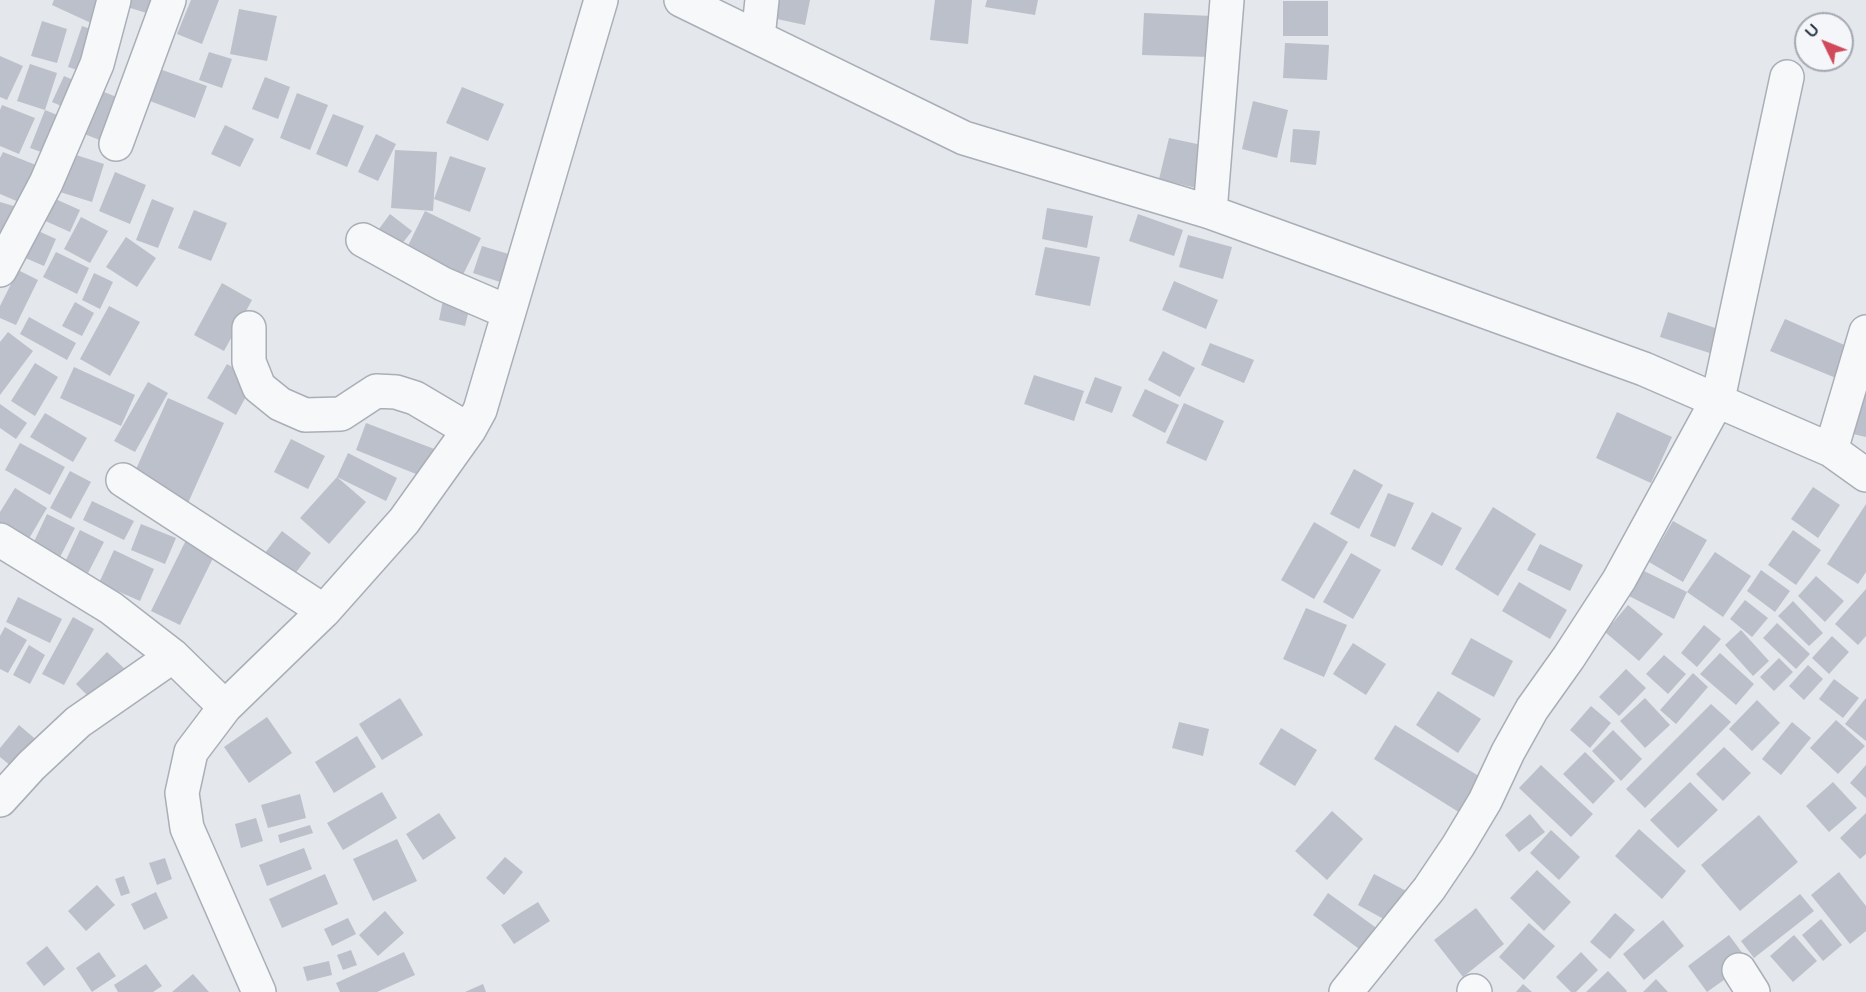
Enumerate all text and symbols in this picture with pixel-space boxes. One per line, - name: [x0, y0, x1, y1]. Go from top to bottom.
- north arrow: [1794, 12, 1854, 72]
- text: U: [1801, 20, 1824, 42]

